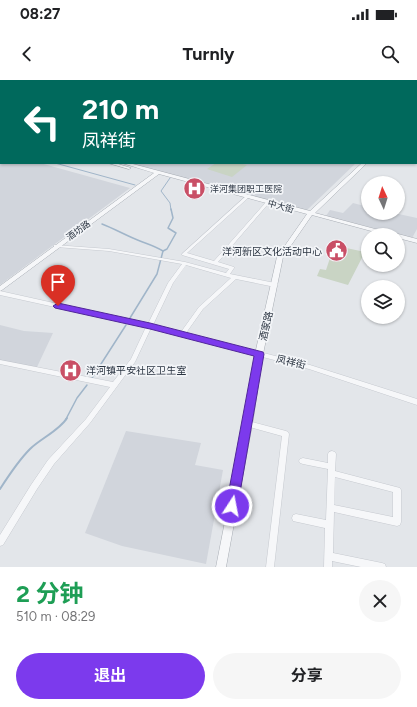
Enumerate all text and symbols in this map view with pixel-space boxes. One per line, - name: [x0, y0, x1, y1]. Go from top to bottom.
- text: 08:27: [20, 5, 60, 23]
- icon: back: [16, 43, 38, 65]
- text: Turnly: [183, 43, 234, 65]
- icon: search: [379, 43, 401, 65]
- text: 210 m: [82, 92, 159, 126]
- icon: left: [16, 96, 68, 148]
- text: 凤祥街: [82, 130, 136, 152]
- hospital icon: 洋河集团职工医院: [182, 175, 208, 201]
- north arrow: [361, 176, 405, 220]
- map controls: [361, 176, 405, 324]
- place label: 洋河集团职工医院: [210, 183, 282, 194]
- street label: 中大街: [266, 197, 296, 215]
- street label: 酒坊路: [64, 218, 92, 242]
- button: search: [361, 228, 405, 272]
- public building icon: 洋河新区文化活动中心: [324, 238, 350, 264]
- place label: 洋河新区文化活动中心: [222, 245, 322, 258]
- pin: [41, 265, 75, 306]
- icon: arrive: [47, 271, 69, 293]
- button: layers: [361, 280, 405, 324]
- street label: 酒家路: [256, 310, 276, 342]
- street label: 凤祥街: [275, 352, 307, 372]
- hospital icon: 洋河镇平安社区卫生室: [57, 357, 83, 383]
- place label: 洋河镇平安社区卫生室: [86, 364, 186, 377]
- position arrow: [211, 485, 253, 527]
- text: 2 分钟: [16, 579, 84, 608]
- button: close: [359, 580, 401, 622]
- text: 510 m · 08:29: [16, 609, 95, 624]
- button: 退出: [16, 653, 205, 699]
- button: 分享: [213, 653, 401, 699]

